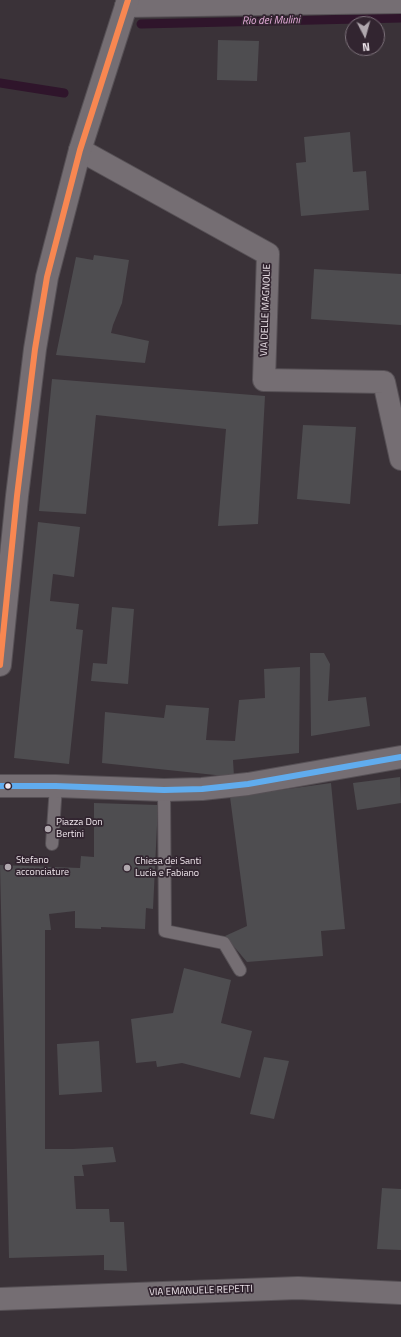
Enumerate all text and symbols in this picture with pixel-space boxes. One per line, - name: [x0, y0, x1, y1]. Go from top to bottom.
- water label: Rio dei Mulini: [242, 14, 300, 28]
- north arrow: [345, 16, 385, 56]
- text: N: [362, 39, 371, 55]
- street label: VIA DELLE MAGNOLIE: [258, 264, 274, 356]
- unlabelled marker: [3, 781, 13, 791]
- place label: Piazza Don Bertini: [56, 817, 103, 840]
- marker: Piazza Don Bertini: [43, 824, 53, 834]
- place label: Stefano acconciature: [16, 855, 69, 878]
- place label: Chiesa dei Santi Lucia e Fabiano: [135, 856, 201, 880]
- marker: Stefano acconciature: [3, 862, 13, 872]
- marker: Chiesa dei Santi Lucia e Fabiano: [122, 863, 132, 873]
- street label: VIA EMANUELE REPETTI: [149, 1283, 253, 1299]

